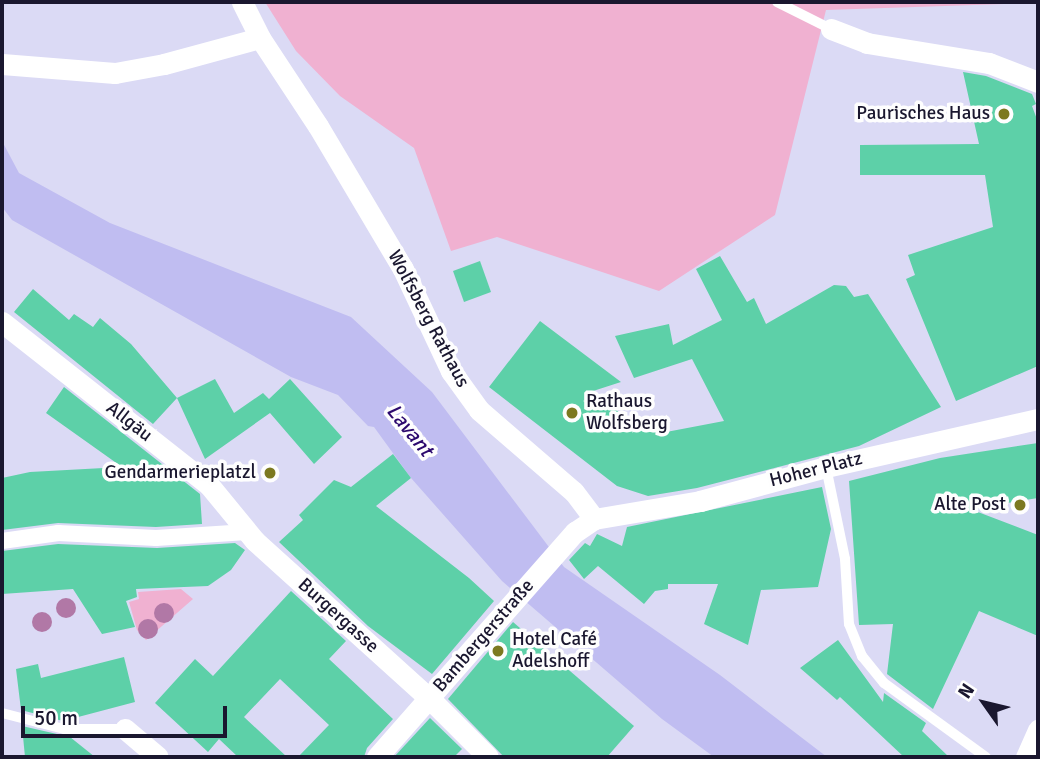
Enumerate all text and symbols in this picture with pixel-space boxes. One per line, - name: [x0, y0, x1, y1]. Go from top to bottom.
- place label: Paurisches Haus: [856, 103, 990, 125]
- marker: Paurisches Haus: [996, 106, 1012, 122]
- street label: Wolfsberg Rathaus: [382, 247, 474, 391]
- place label: Rathaus Wolfsberg: [586, 391, 668, 435]
- street label: Allgäu: [101, 397, 157, 447]
- water label: Lavant: [381, 399, 439, 461]
- marker: Rathaus Wolfsberg: [564, 405, 580, 421]
- street label: Hoher Platz: [767, 447, 865, 493]
- place label: Gendarmerieplatzl: [104, 462, 256, 484]
- marker: Gendarmerieplatzl: [262, 465, 278, 481]
- place label: Alte Post: [934, 494, 1006, 516]
- marker: Alte Post: [1012, 497, 1028, 513]
- street label: Burgergasse: [293, 574, 383, 658]
- street label: Bambergerstraße: [429, 575, 539, 697]
- place label: Hotel Café Adelshoff: [512, 629, 597, 673]
- marker: Hotel Café Adelshoff: [490, 643, 506, 659]
- north arrow: [949, 668, 1019, 738]
- text: N: [953, 679, 980, 703]
- scale bar: [24, 692, 231, 736]
- text: 50 m: [34, 705, 78, 731]

